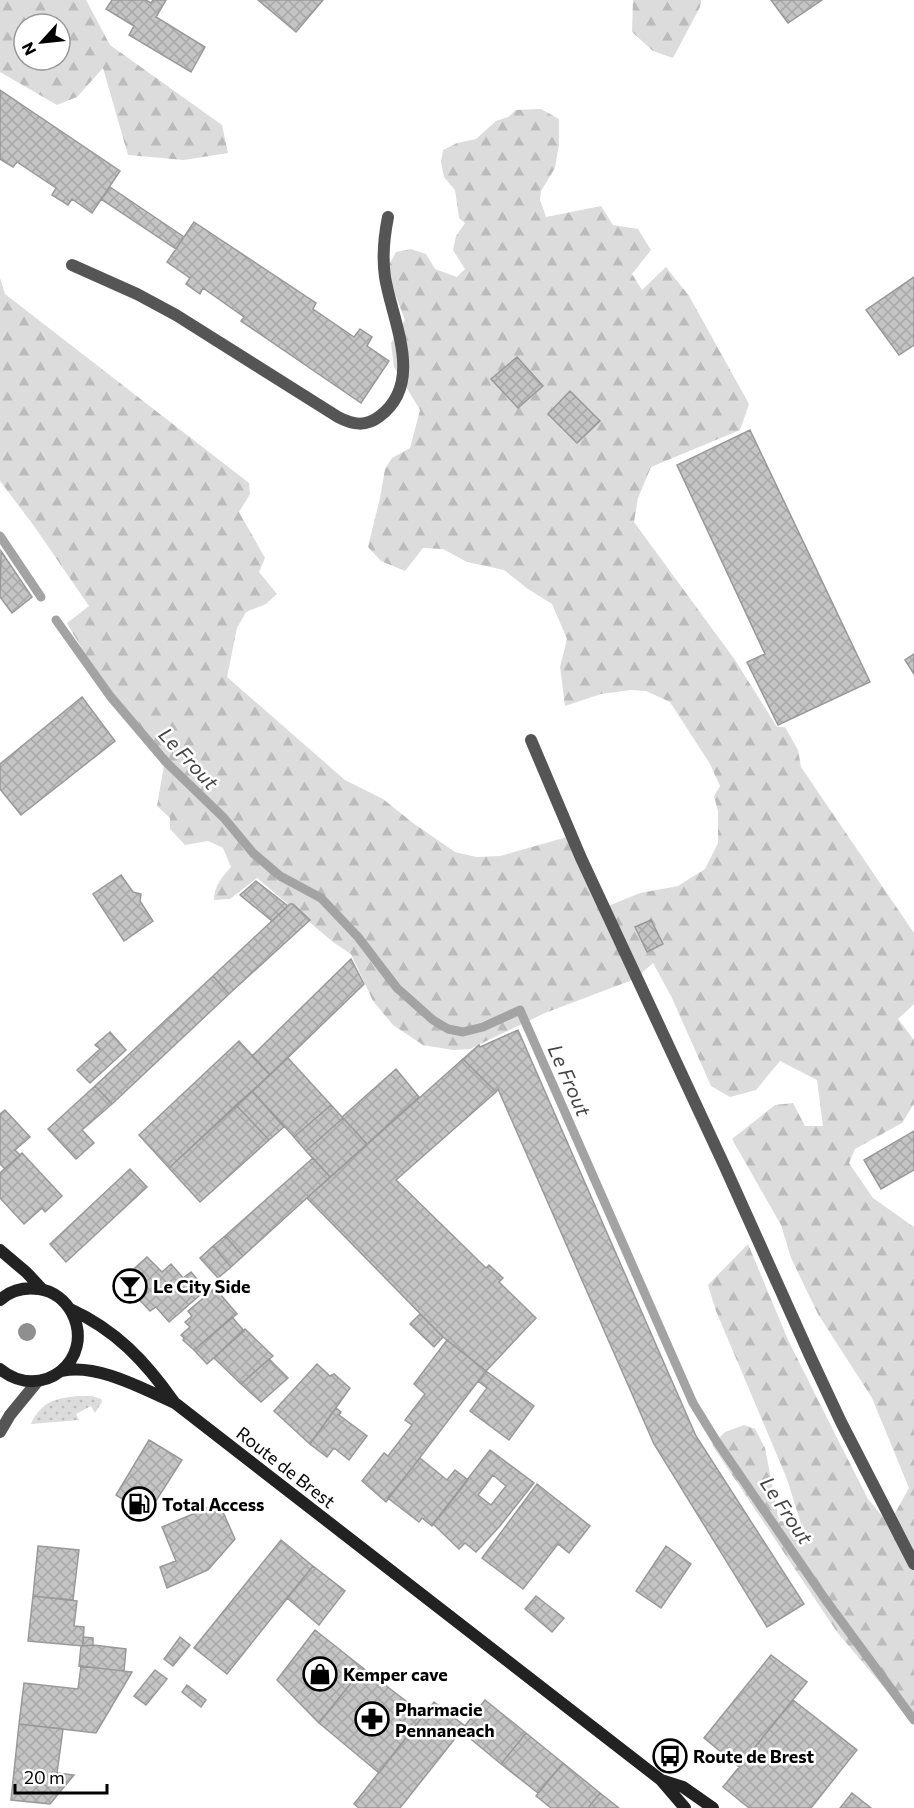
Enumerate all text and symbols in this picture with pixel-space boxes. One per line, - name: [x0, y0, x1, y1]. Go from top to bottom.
- north arrow: [12, 12, 72, 72]
- text: N: [17, 39, 39, 59]
- water label: Le Frout: [154, 722, 224, 795]
- water label: Le Frout: [544, 1040, 597, 1120]
- bar icon: Le City Side: [112, 1268, 148, 1304]
- place label: Le City Side: [153, 1275, 250, 1297]
- street label: Route de Brest: [232, 1422, 340, 1512]
- water label: Le Frout: [756, 1472, 819, 1549]
- fuel station icon: Total Access: [121, 1486, 157, 1522]
- place label: Total Access: [162, 1493, 265, 1515]
- shop icon: Kemper cave: [302, 1656, 338, 1692]
- place label: Kemper cave: [343, 1663, 448, 1685]
- place label: Pharmacie Pennaneach: [395, 1698, 495, 1741]
- pharmacy icon: Pharmacie Pennaneach: [354, 1701, 390, 1737]
- bus stop icon: Route de Brest: [652, 1738, 688, 1774]
- place label: Route de Brest: [693, 1745, 815, 1767]
- scale bar: [15, 1757, 106, 1795]
- text: 20 m: [24, 1766, 65, 1788]

